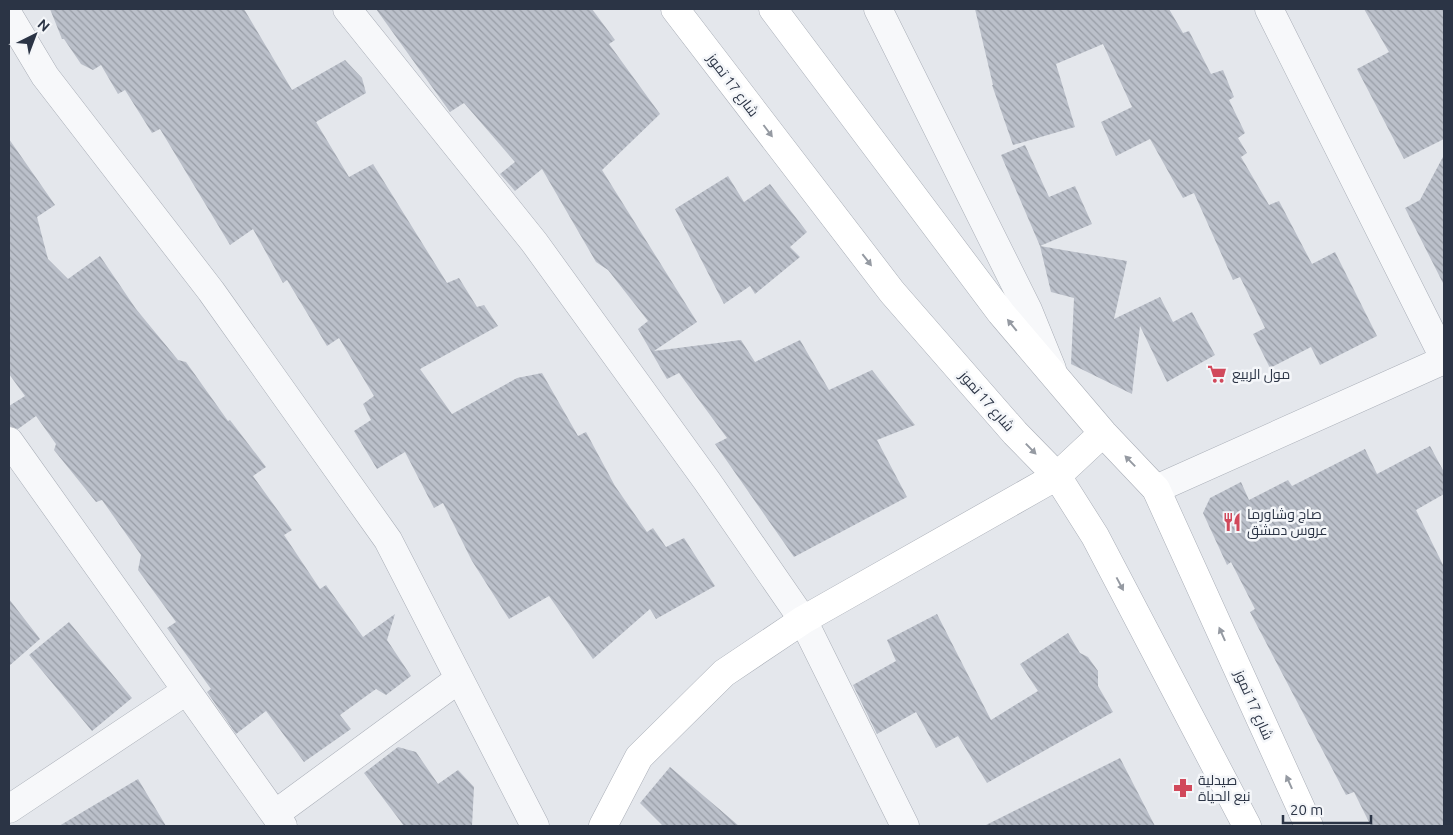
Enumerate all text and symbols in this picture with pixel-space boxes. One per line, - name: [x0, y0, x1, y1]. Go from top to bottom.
- north arrow: [10, 10, 60, 60]
- text: N: [34, 16, 53, 35]
- street label: شارع 17 تموز: [703, 50, 762, 120]
- one-way arrow: [763, 124, 773, 138]
- one-way arrow: [862, 253, 873, 266]
- one-way arrow: [1006, 319, 1017, 332]
- supermarket icon: مول الربيع: [1206, 363, 1228, 385]
- place label: مول الربيع: [1232, 366, 1290, 383]
- street label: شارع 17 تموز: [955, 367, 1017, 435]
- one-way arrow: [1025, 443, 1037, 455]
- one-way arrow: [1124, 455, 1136, 467]
- place label: صاج وشاورما عروس دمشق: [1247, 506, 1328, 539]
- restaurant icon: صاج وشاورما عروس دمشق: [1221, 511, 1243, 533]
- one-way arrow: [1116, 576, 1124, 591]
- one-way arrow: [1217, 627, 1225, 641]
- street label: شارع 17 تموز: [1230, 667, 1276, 743]
- place label: صيدلية نبع الحياة: [1198, 772, 1250, 805]
- one-way arrow: [1284, 775, 1292, 789]
- pharmacy icon: صيدلية نبع الحياة: [1172, 777, 1194, 799]
- scale bar: [1283, 792, 1370, 824]
- text: 20 m: [1290, 801, 1323, 818]

